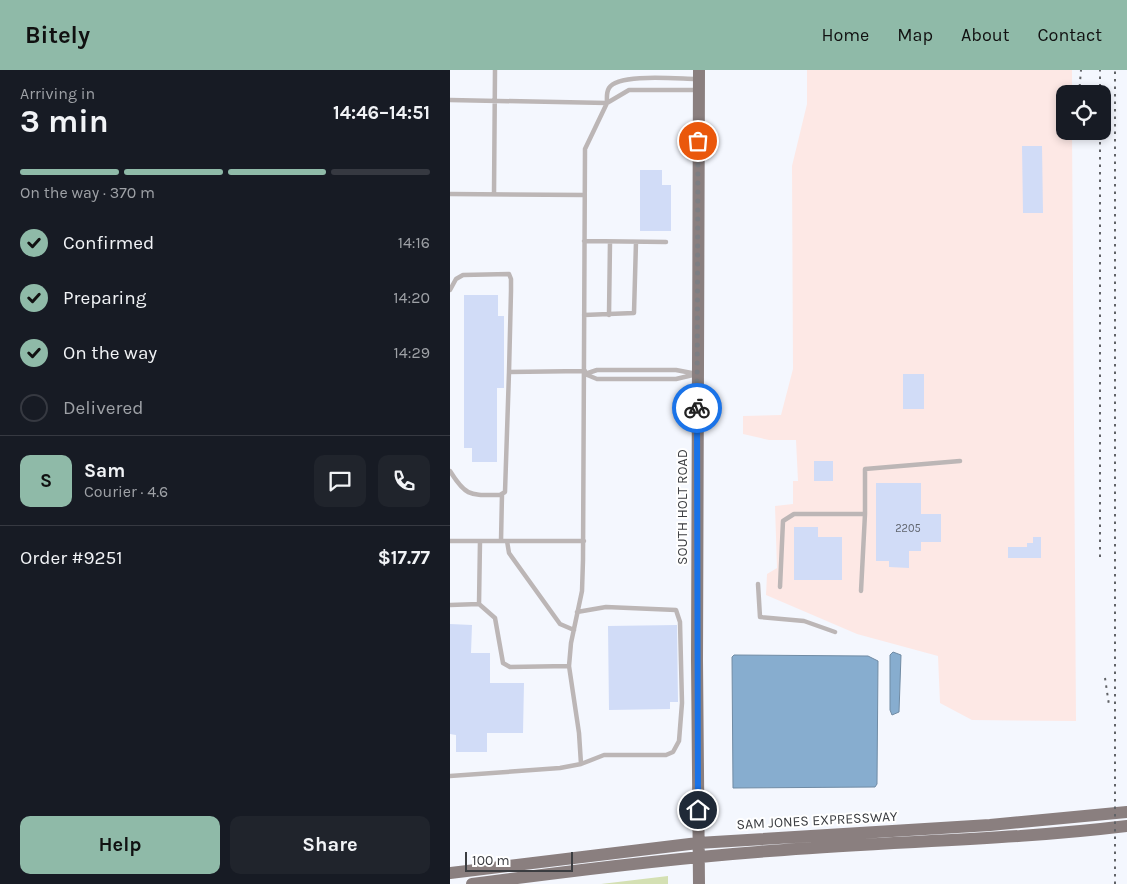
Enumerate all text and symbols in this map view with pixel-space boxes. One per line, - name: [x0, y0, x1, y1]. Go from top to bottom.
- text: Bitely: [25, 21, 90, 49]
- text: Home: [821, 24, 869, 46]
- text: Map: [897, 24, 933, 46]
- text: About: [961, 24, 1010, 46]
- text: Contact: [1038, 24, 1102, 46]
- text: Arriving in: [20, 84, 95, 103]
- map controls: [1056, 85, 1111, 140]
- button: locate: [1056, 85, 1111, 140]
- text: 14:46–14:51: [333, 102, 430, 124]
- text: 3 min: [20, 103, 109, 140]
- pin: [677, 120, 719, 162]
- icon: bag: [684, 127, 712, 155]
- text: On the way · 370 m: [20, 183, 155, 202]
- icon: check: [20, 229, 48, 257]
- text: Confirmed: [63, 232, 154, 254]
- text: 14:16: [398, 233, 430, 252]
- icon: check: [20, 284, 48, 312]
- text: Preparing: [63, 287, 146, 309]
- text: 14:20: [393, 288, 430, 307]
- icon: check: [20, 339, 48, 367]
- text: On the way: [63, 342, 157, 364]
- text: 14:29: [394, 343, 430, 362]
- courier: [672, 383, 722, 433]
- icon: bike: [683, 394, 711, 422]
- text: Delivered: [63, 397, 143, 419]
- street label: SOUTH HOLT ROAD: [674, 449, 691, 565]
- button: chat: [314, 455, 366, 507]
- button: phone: [378, 455, 430, 507]
- text: Sam: [84, 460, 125, 482]
- text: S: [40, 470, 52, 492]
- text: Courier · 4.6: [84, 482, 168, 501]
- house number: 2205: [895, 522, 921, 535]
- text: Order #9251: [20, 547, 122, 569]
- text: $17.77: [378, 547, 430, 569]
- pin: [677, 789, 719, 831]
- icon: home: [684, 796, 712, 824]
- street label: SAM JONES EXPRESSWAY: [736, 808, 898, 833]
- button: Help: [20, 816, 220, 874]
- button: Share: [230, 816, 430, 874]
- scale bar: [465, 849, 572, 872]
- text: 100 m: [472, 852, 510, 869]

